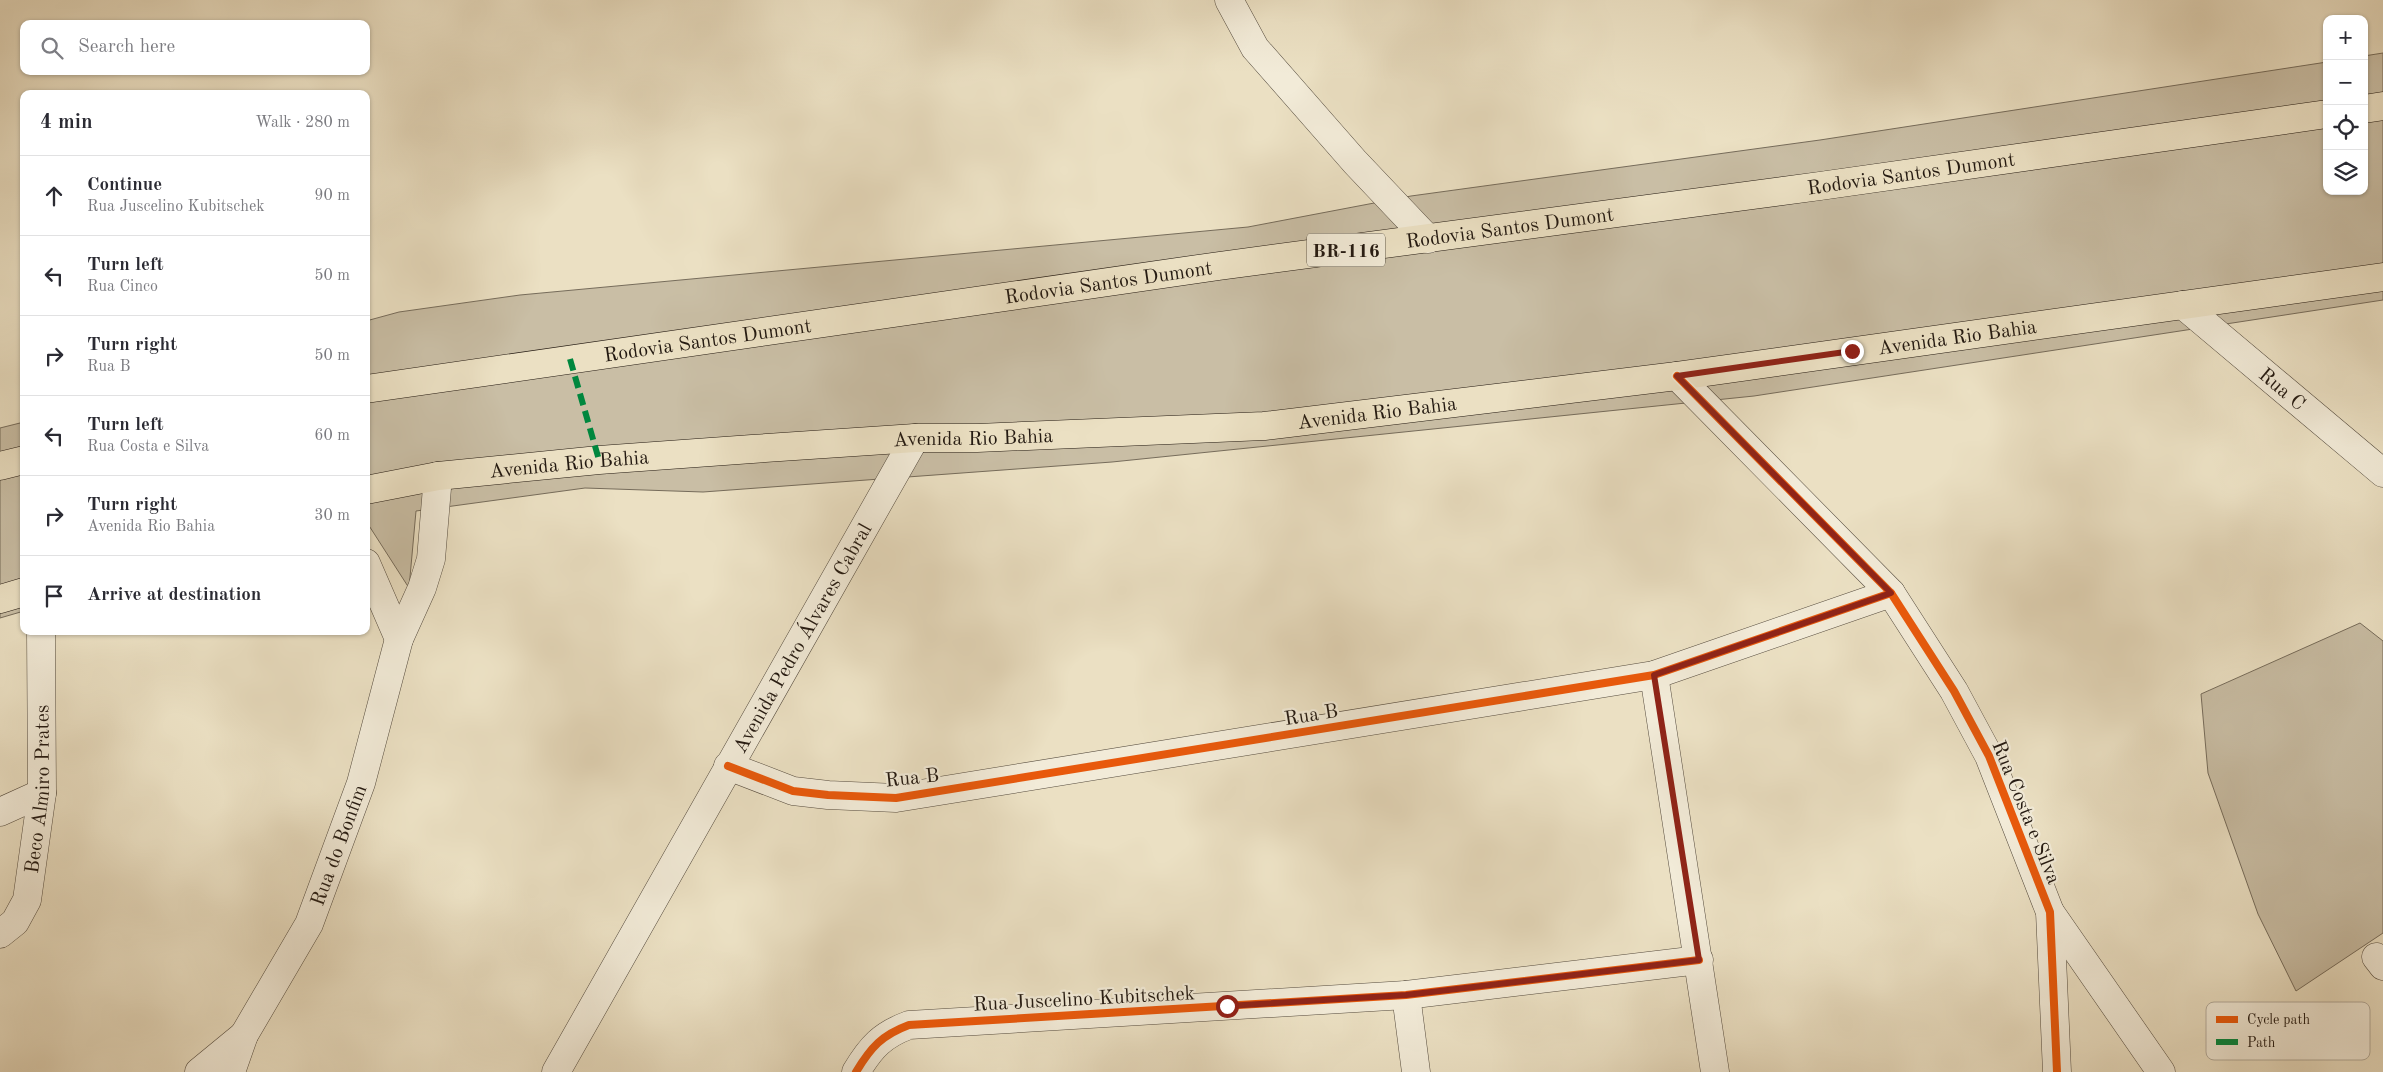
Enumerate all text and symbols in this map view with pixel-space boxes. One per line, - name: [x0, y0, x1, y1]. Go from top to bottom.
- map controls: [2323, 15, 2368, 195]
- button: +: [2323, 15, 2368, 60]
- search box: [20, 20, 370, 75]
- icon: search: [38, 34, 66, 62]
- text: Search here: [78, 38, 175, 57]
- button: −: [2323, 60, 2368, 105]
- button: locate: [2323, 105, 2368, 150]
- text: 4 min: [40, 112, 93, 133]
- text: Walk · 280 m: [255, 115, 350, 131]
- street label: Rodovia Santos Dumont: [1806, 150, 2016, 200]
- button: layers: [2323, 150, 2368, 195]
- text: Continue: [87, 176, 162, 195]
- icon: ahead: [40, 182, 68, 210]
- text: 90 m: [314, 188, 350, 204]
- text: Rua Juscelino Kubitschek: [87, 199, 265, 215]
- street label: Rodovia Santos Dumont: [1405, 206, 1615, 253]
- road number: BR-116: [1307, 234, 1385, 266]
- text: Turn left: [87, 256, 164, 275]
- street label: Rodovia Santos Dumont: [1003, 259, 1214, 309]
- icon: left: [40, 262, 68, 290]
- text: 50 m: [314, 268, 350, 284]
- text: Rua Cinco: [87, 279, 158, 295]
- street label: Rodovia Santos Dumont: [603, 317, 813, 367]
- street label: Avenida Rio Bahia: [1877, 318, 2038, 360]
- text: Turn right: [87, 336, 177, 355]
- route end: [1841, 340, 1864, 363]
- icon: right: [40, 342, 68, 370]
- text: 50 m: [314, 348, 350, 364]
- text: Rua B: [87, 359, 130, 375]
- street label: Rua C: [2254, 365, 2308, 415]
- street label: Avenida Rio Bahia: [1297, 395, 1458, 434]
- text: Turn left: [87, 416, 164, 435]
- icon: left: [40, 422, 68, 450]
- street label: Avenida Rio Bahia: [893, 427, 1054, 451]
- text: 60 m: [314, 428, 350, 444]
- text: Rua Costa e Silva: [87, 439, 209, 455]
- street label: Avenida Rio Bahia: [489, 448, 650, 483]
- text: Turn right: [87, 496, 177, 515]
- icon: right: [40, 502, 68, 530]
- text: 30 m: [314, 508, 350, 524]
- text: Avenida Rio Bahia: [87, 519, 215, 535]
- street label: Avenida Pedro Álvares Cabral: [731, 521, 876, 757]
- icon: arrive: [40, 582, 68, 610]
- text: Arrive at destination: [87, 586, 261, 605]
- street label: Rua B: [1283, 702, 1340, 730]
- street label: Beco Almiro Prates: [23, 704, 54, 875]
- street label: Rua Costa e Silva: [1987, 738, 2063, 887]
- street label: Rua B: [884, 766, 940, 792]
- street label: Rua do Bonfim: [309, 782, 371, 909]
- street label: Rua Juscelino Kubitschek: [973, 984, 1195, 1016]
- route start: [1216, 995, 1239, 1018]
- legend: [2206, 1002, 2370, 1060]
- text: Cycle path: [2247, 1013, 2310, 1027]
- text: Path: [2247, 1036, 2276, 1050]

